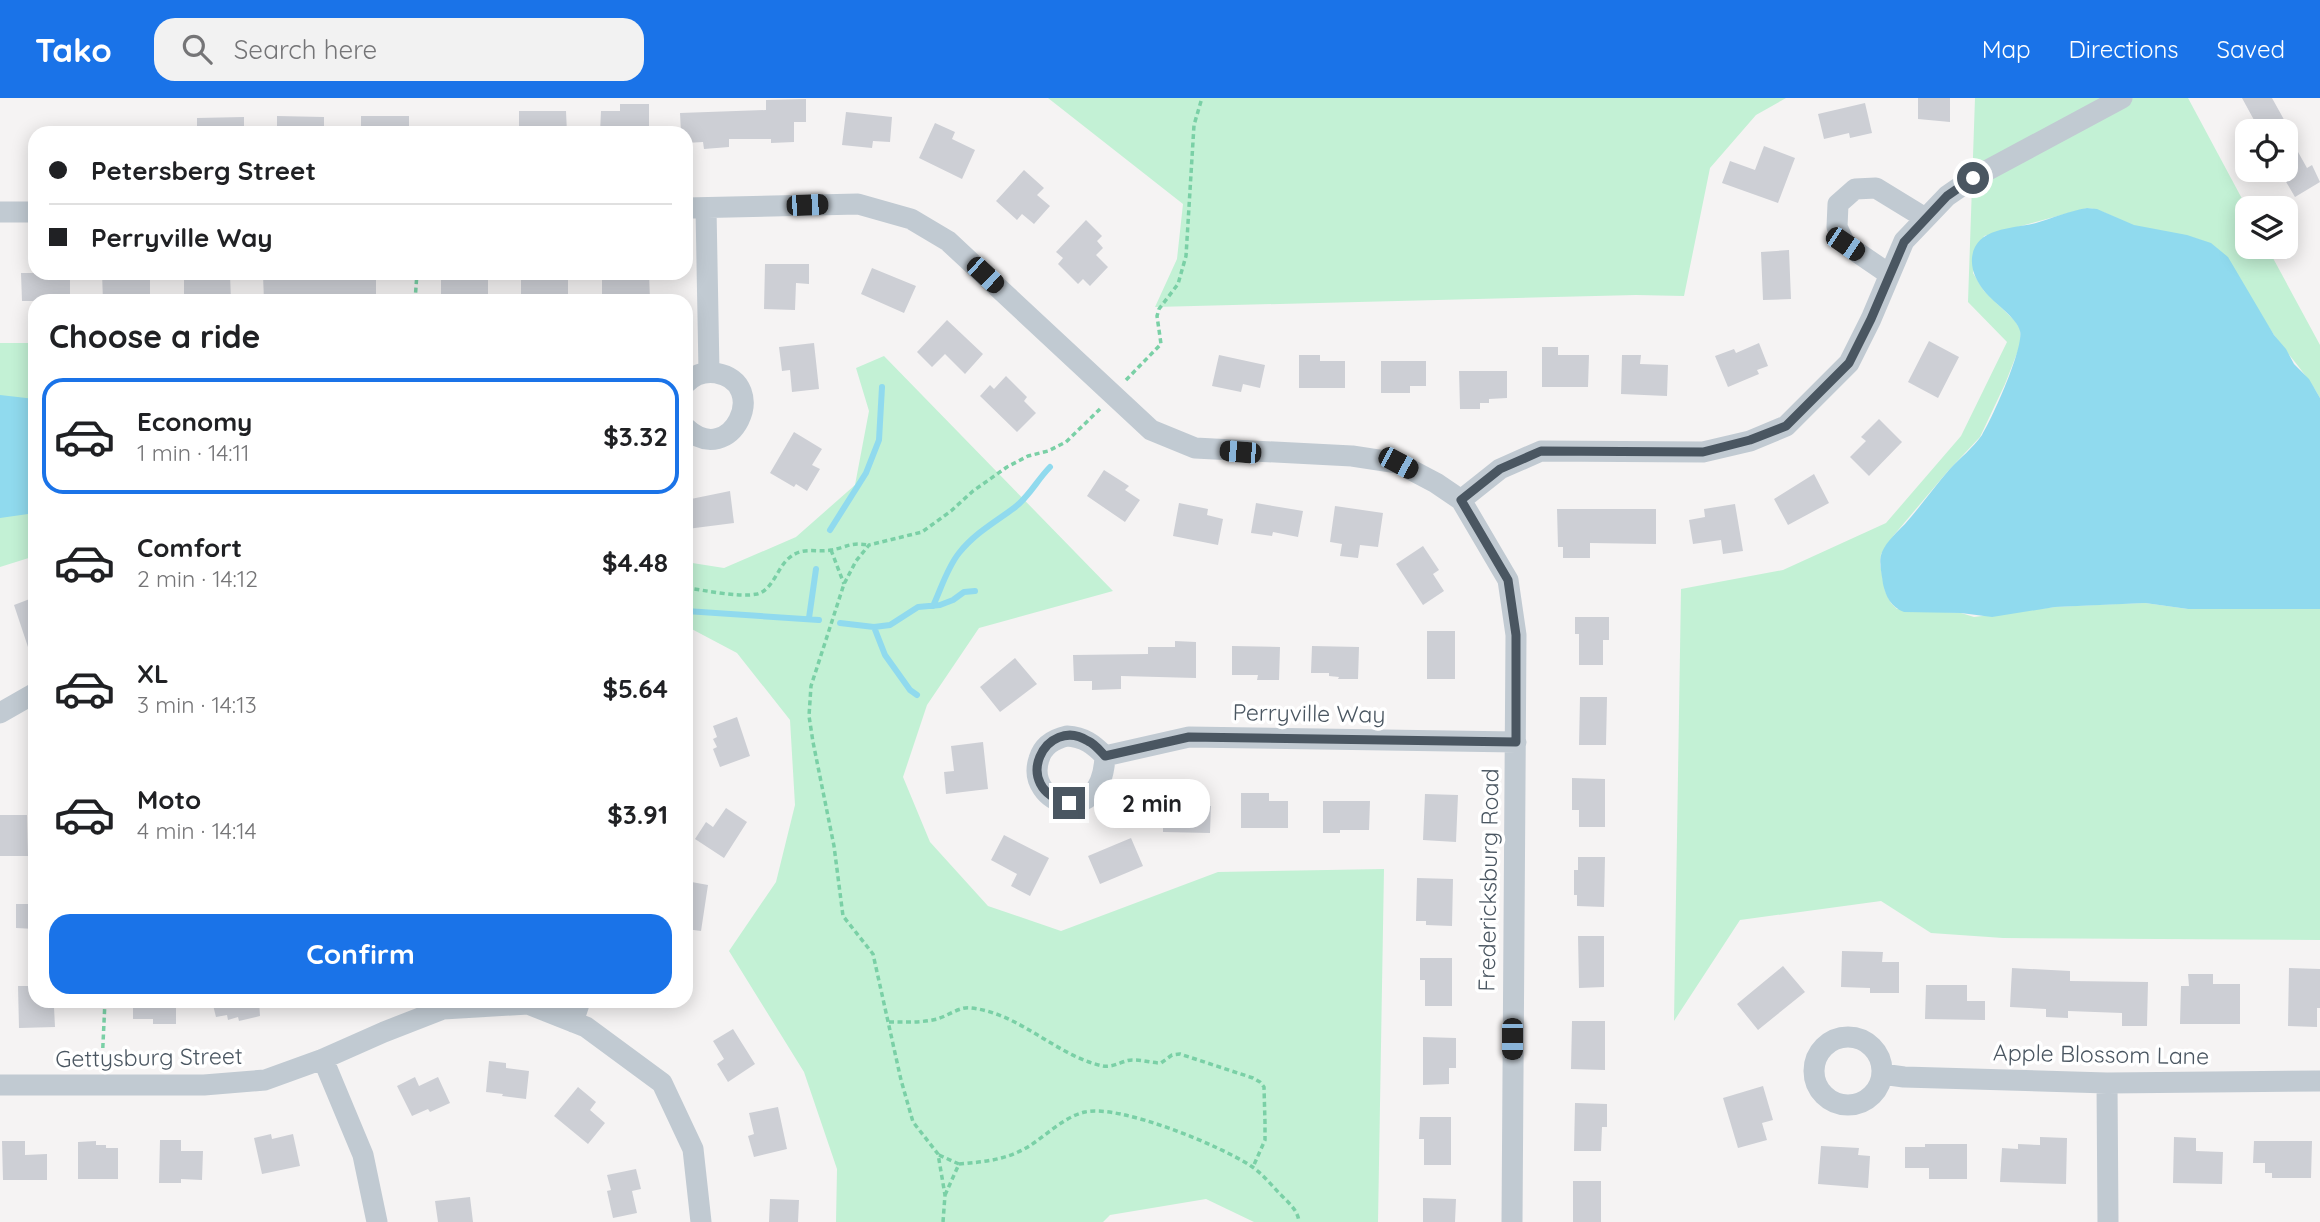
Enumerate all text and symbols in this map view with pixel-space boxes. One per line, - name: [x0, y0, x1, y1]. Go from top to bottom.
- search box: [154, 18, 644, 81]
- text: Tako: [35, 29, 112, 70]
- icon: search: [178, 30, 216, 68]
- text: Search here: [234, 33, 377, 66]
- text: Map: [1982, 34, 2031, 64]
- text: Directions: [2069, 34, 2179, 64]
- text: Saved: [2217, 34, 2285, 64]
- map controls: [2235, 119, 2298, 259]
- button: locate: [2235, 119, 2298, 182]
- text: Petersberg Street: [91, 154, 316, 187]
- route start: [1957, 162, 1989, 194]
- car: [786, 194, 829, 216]
- button: layers: [2235, 196, 2298, 259]
- text: Perryville Way: [91, 221, 273, 254]
- car: [1822, 224, 1869, 264]
- car: [963, 253, 1008, 297]
- text: Choose a ride: [49, 316, 261, 356]
- icon: car: [53, 405, 116, 468]
- text: Economy: [137, 405, 252, 438]
- text: $3.32: [603, 420, 668, 453]
- text: 1 min · 14:11: [137, 438, 250, 467]
- car: [1219, 440, 1262, 464]
- car: [1375, 444, 1422, 482]
- icon: car: [53, 531, 116, 594]
- text: Comfort: [137, 531, 242, 564]
- text: $4.48: [602, 546, 668, 579]
- text: 2 min · 14:12: [137, 564, 258, 593]
- icon: car: [53, 657, 116, 720]
- text: XL: [137, 657, 169, 690]
- text: $5.64: [602, 672, 668, 705]
- text: 3 min · 14:13: [137, 690, 257, 719]
- street label: Perryville Way: [1232, 697, 1386, 729]
- street label: Fredericksburg Road: [1472, 768, 1504, 992]
- callout: 2 min: [1094, 778, 1209, 828]
- icon: car: [53, 783, 116, 846]
- text: Moto: [137, 783, 201, 816]
- route end: [1053, 787, 1085, 819]
- text: 2 min: [1122, 789, 1182, 818]
- text: $3.91: [607, 798, 668, 831]
- text: 4 min · 14:14: [137, 816, 257, 845]
- button: Confirm: [49, 914, 672, 994]
- car: [1502, 1018, 1523, 1060]
- street label: Apple Blossom Lane: [1993, 1038, 2209, 1070]
- street label: Gettysburg Street: [55, 1041, 243, 1073]

